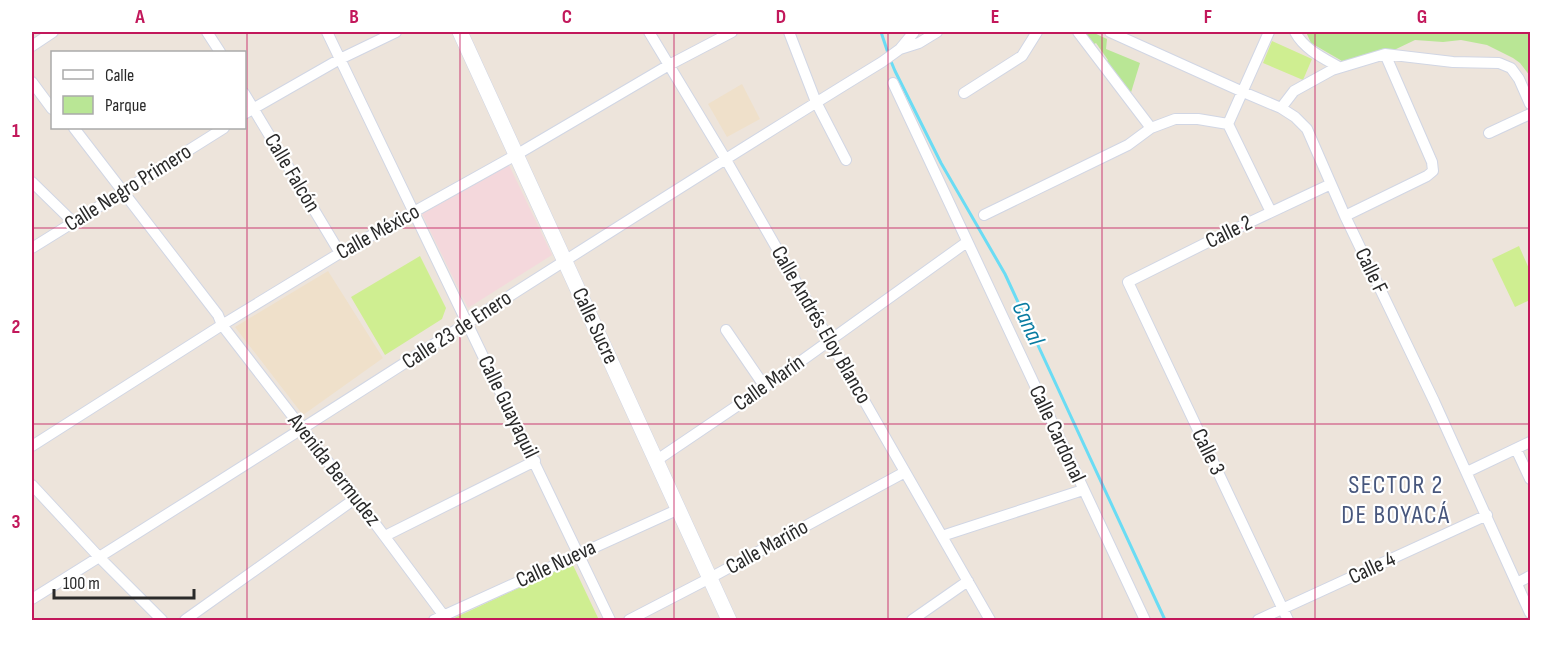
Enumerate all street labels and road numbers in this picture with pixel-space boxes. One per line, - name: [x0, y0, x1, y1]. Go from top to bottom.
- street label: Calle Falcón: [258, 129, 326, 217]
- street label: Calle Negro Primero: [60, 138, 196, 238]
- street label: Calle México: [332, 198, 424, 266]
- street label: Calle 2: [1201, 209, 1257, 255]
- street label: Calle Andrés Eloy Blanco: [765, 241, 877, 409]
- street label: Calle F: [1348, 244, 1394, 298]
- street label: Calle Sucre: [566, 283, 624, 369]
- street label: Calle 23 de Enero: [397, 285, 517, 375]
- street label: Calle Marín: [728, 349, 810, 417]
- street label: Calle Guayaquil: [472, 351, 544, 463]
- street label: Calle Cardonal: [1023, 381, 1091, 487]
- street label: Avenida Bermudez: [281, 408, 386, 532]
- street label: Calle 3: [1185, 424, 1231, 480]
- street label: Calle Mariño: [721, 513, 813, 581]
- street label: Calle Nueva: [512, 534, 600, 594]
- street label: Calle 4: [1344, 546, 1400, 590]

